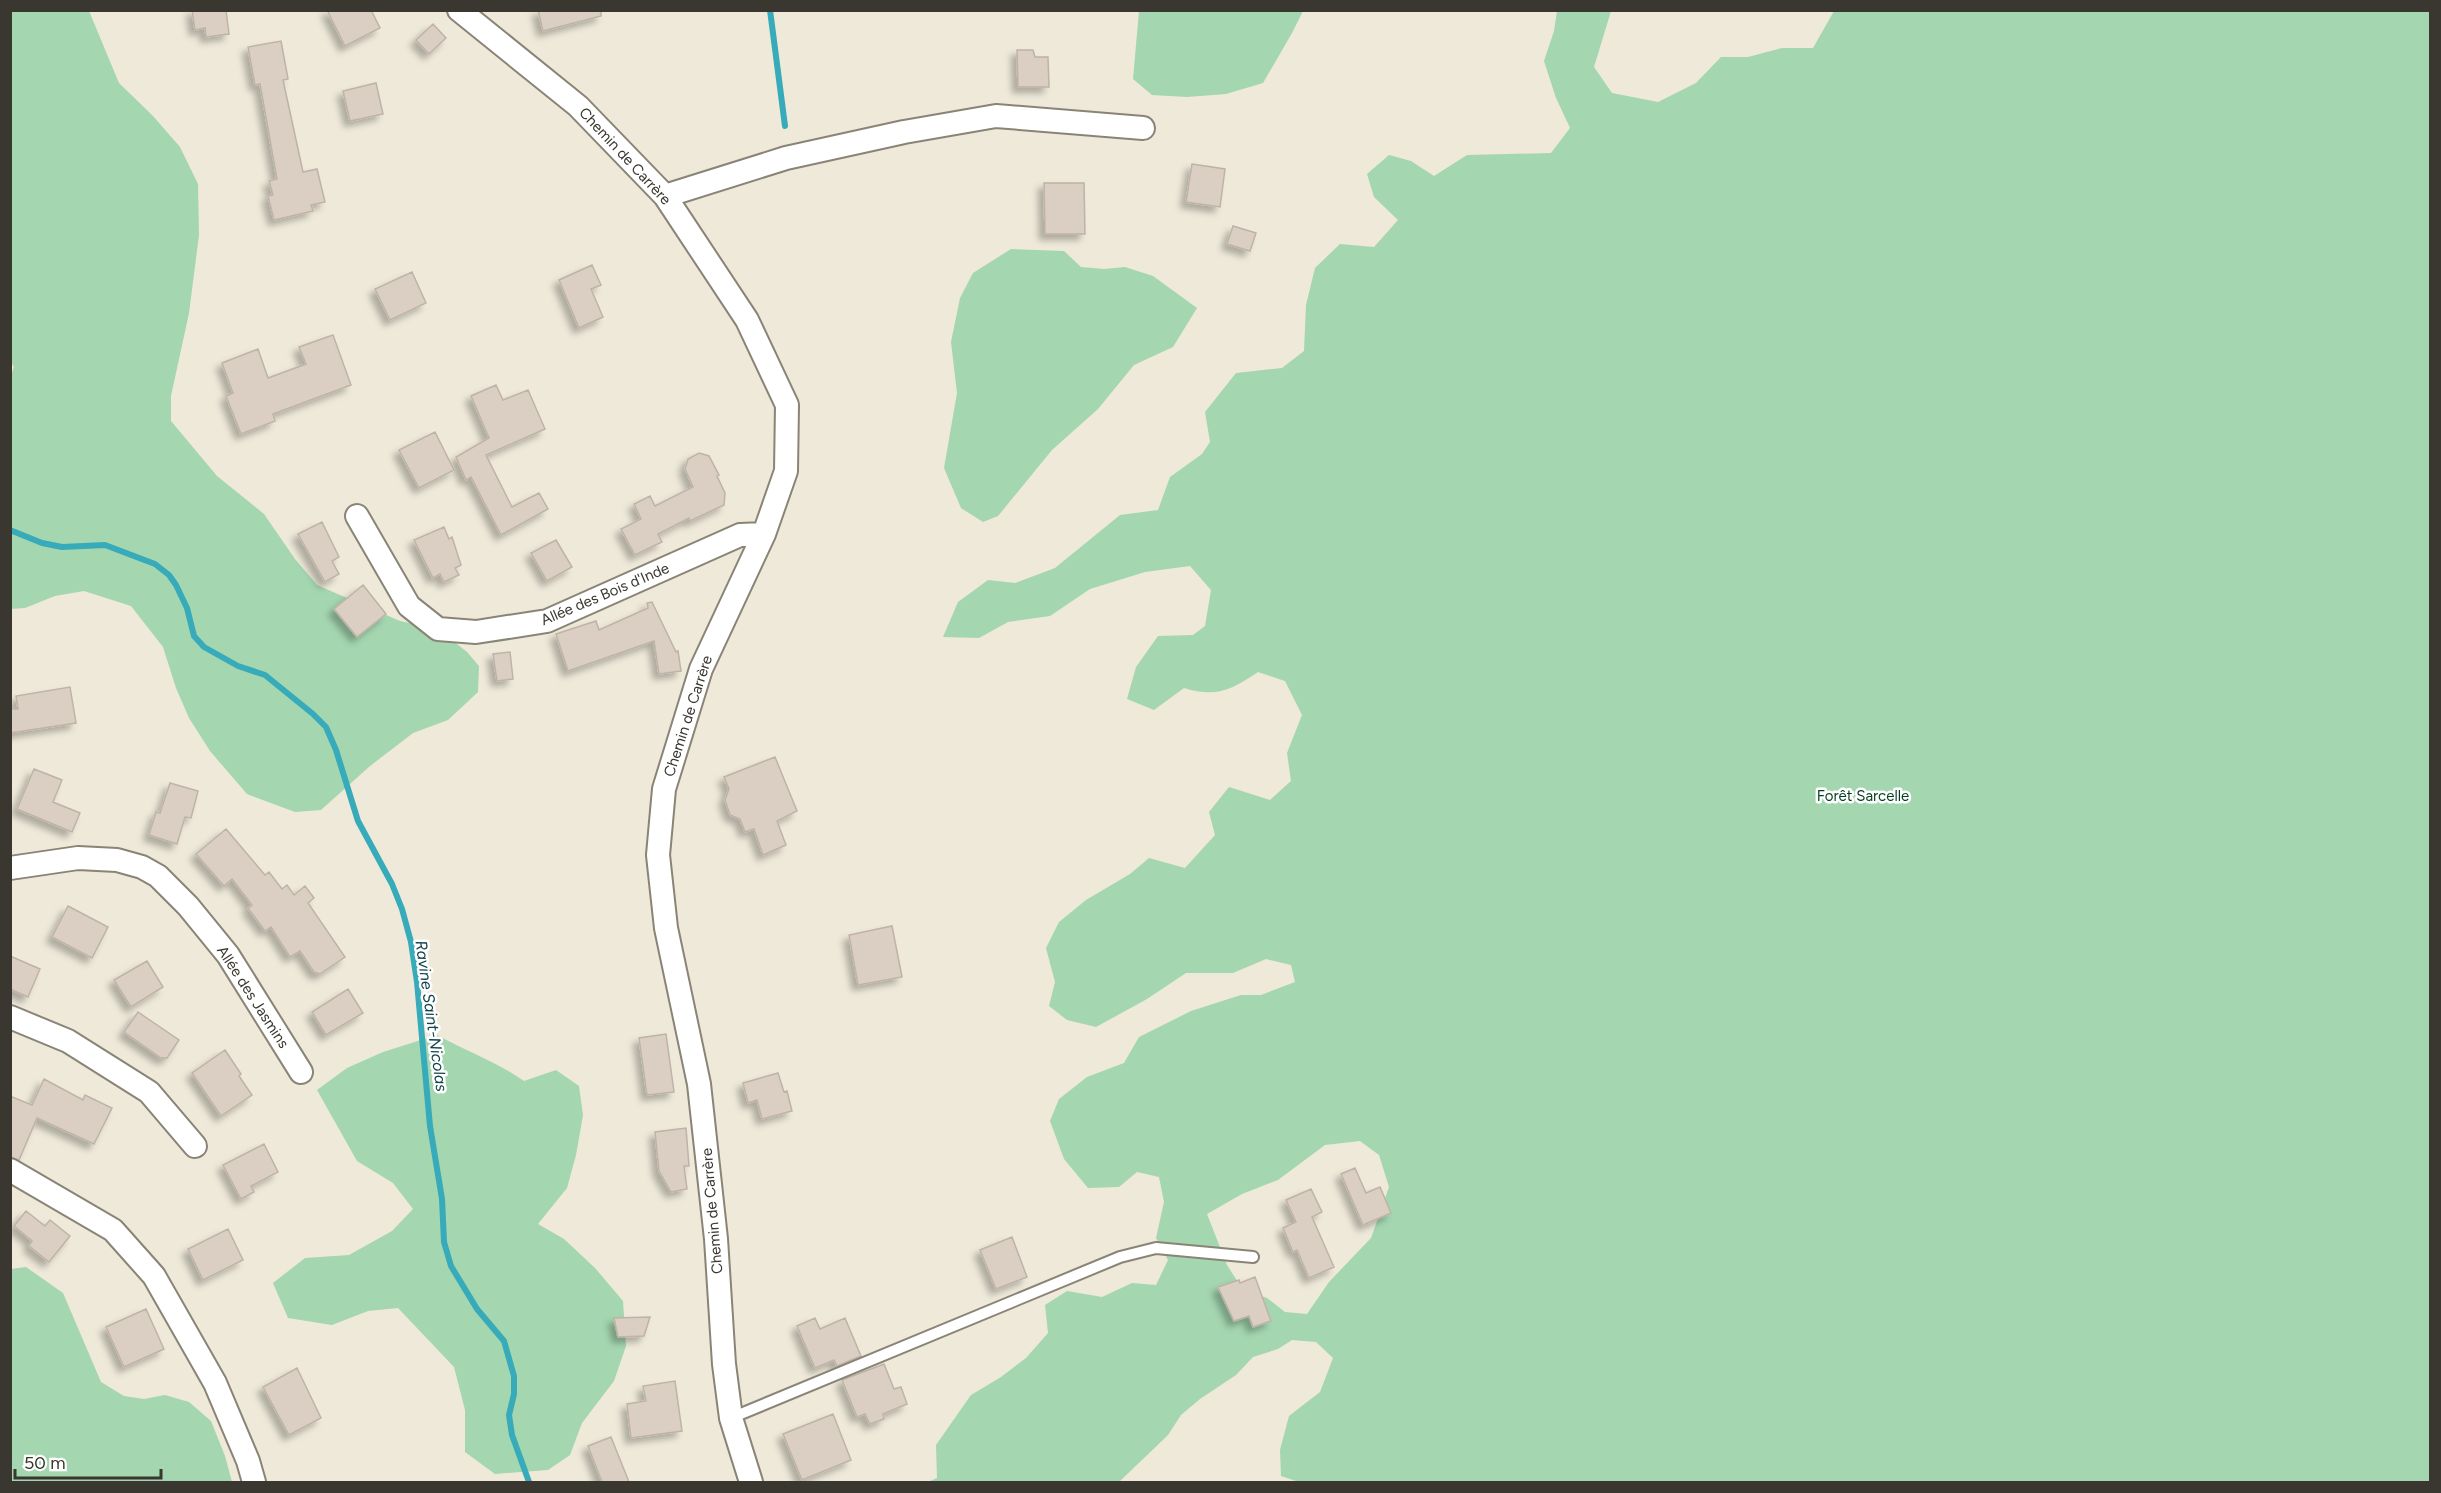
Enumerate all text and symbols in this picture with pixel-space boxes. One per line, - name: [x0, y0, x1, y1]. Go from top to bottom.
- street label: Chemin de Carrère: [575, 104, 675, 208]
- street label: Allée des Bois d'Inde: [538, 559, 672, 629]
- street label: Chemin de Carrère: [660, 653, 716, 779]
- park label: Forêt Sarcelle: [1817, 787, 1909, 805]
- water label: Ravine Saint-Nicolas: [411, 939, 452, 1093]
- street label: Allée des Jasmins: [213, 942, 293, 1052]
- street label: Chemin de Carrère: [698, 1147, 726, 1275]
- scale bar: [15, 1442, 160, 1480]
- text: 50 m: [24, 1452, 66, 1474]

